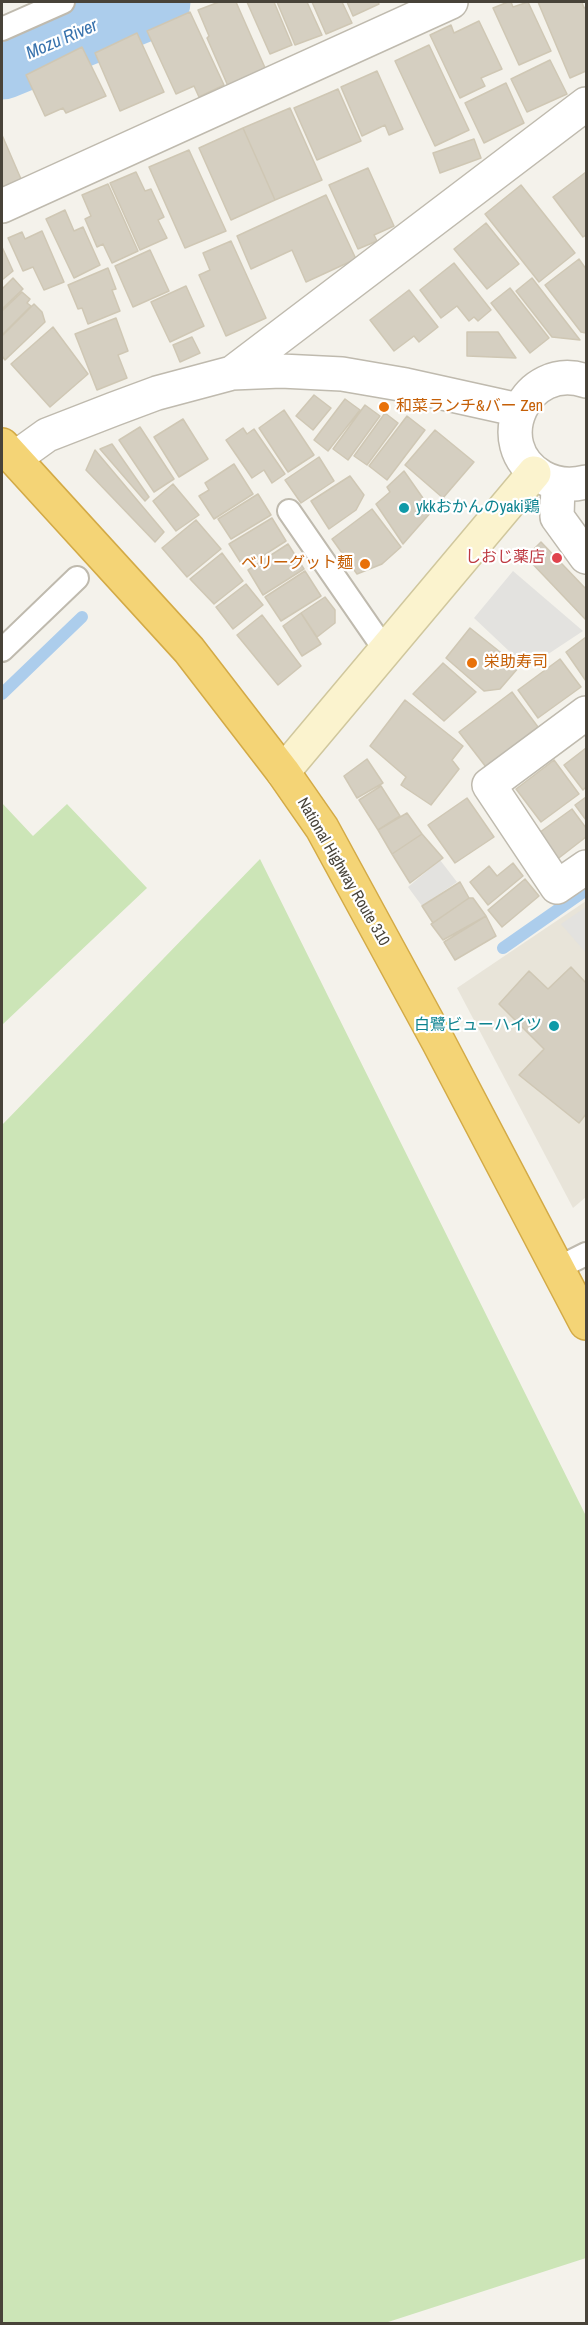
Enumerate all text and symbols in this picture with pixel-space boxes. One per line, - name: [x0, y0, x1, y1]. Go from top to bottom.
- water label: Mozu River: [23, 15, 101, 65]
- place label: 和菜ランチ&バー Zen: [396, 397, 543, 417]
- marker: 和菜ランチ&バー Zen: [377, 400, 391, 414]
- place label: ykkおかんのyaki鶏: [416, 498, 540, 518]
- marker: ykkおかんのyaki鶏: [397, 501, 411, 515]
- place label: しおじ薬店: [465, 548, 545, 568]
- marker: しおじ薬店: [550, 551, 564, 565]
- place label: ベリーグット麺: [241, 554, 353, 574]
- marker: ベリーグット麺: [358, 557, 372, 571]
- place label: 栄助寿司: [484, 653, 548, 673]
- marker: 栄助寿司: [465, 656, 479, 670]
- street label: National Highway Route 310: [293, 795, 393, 949]
- place label: 白鷺ビューハイツ: [414, 1016, 542, 1036]
- marker: 白鷺ビューハイツ: [547, 1019, 561, 1033]

